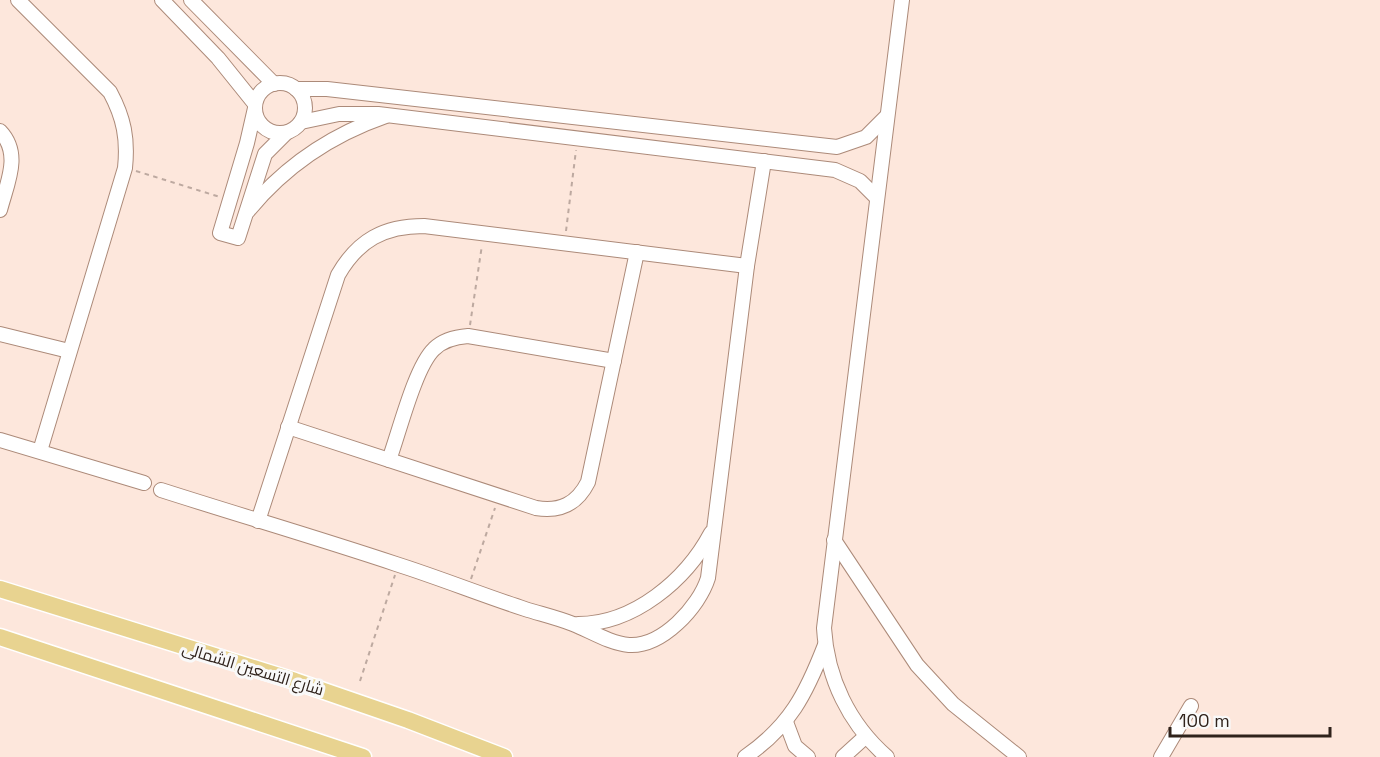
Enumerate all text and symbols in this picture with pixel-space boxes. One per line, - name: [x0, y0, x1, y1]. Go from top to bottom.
- street label: شارع التسعين الشمالى: [179, 638, 326, 701]
- scale bar: [1170, 700, 1330, 738]
- text: 100 m: [1179, 709, 1230, 732]

